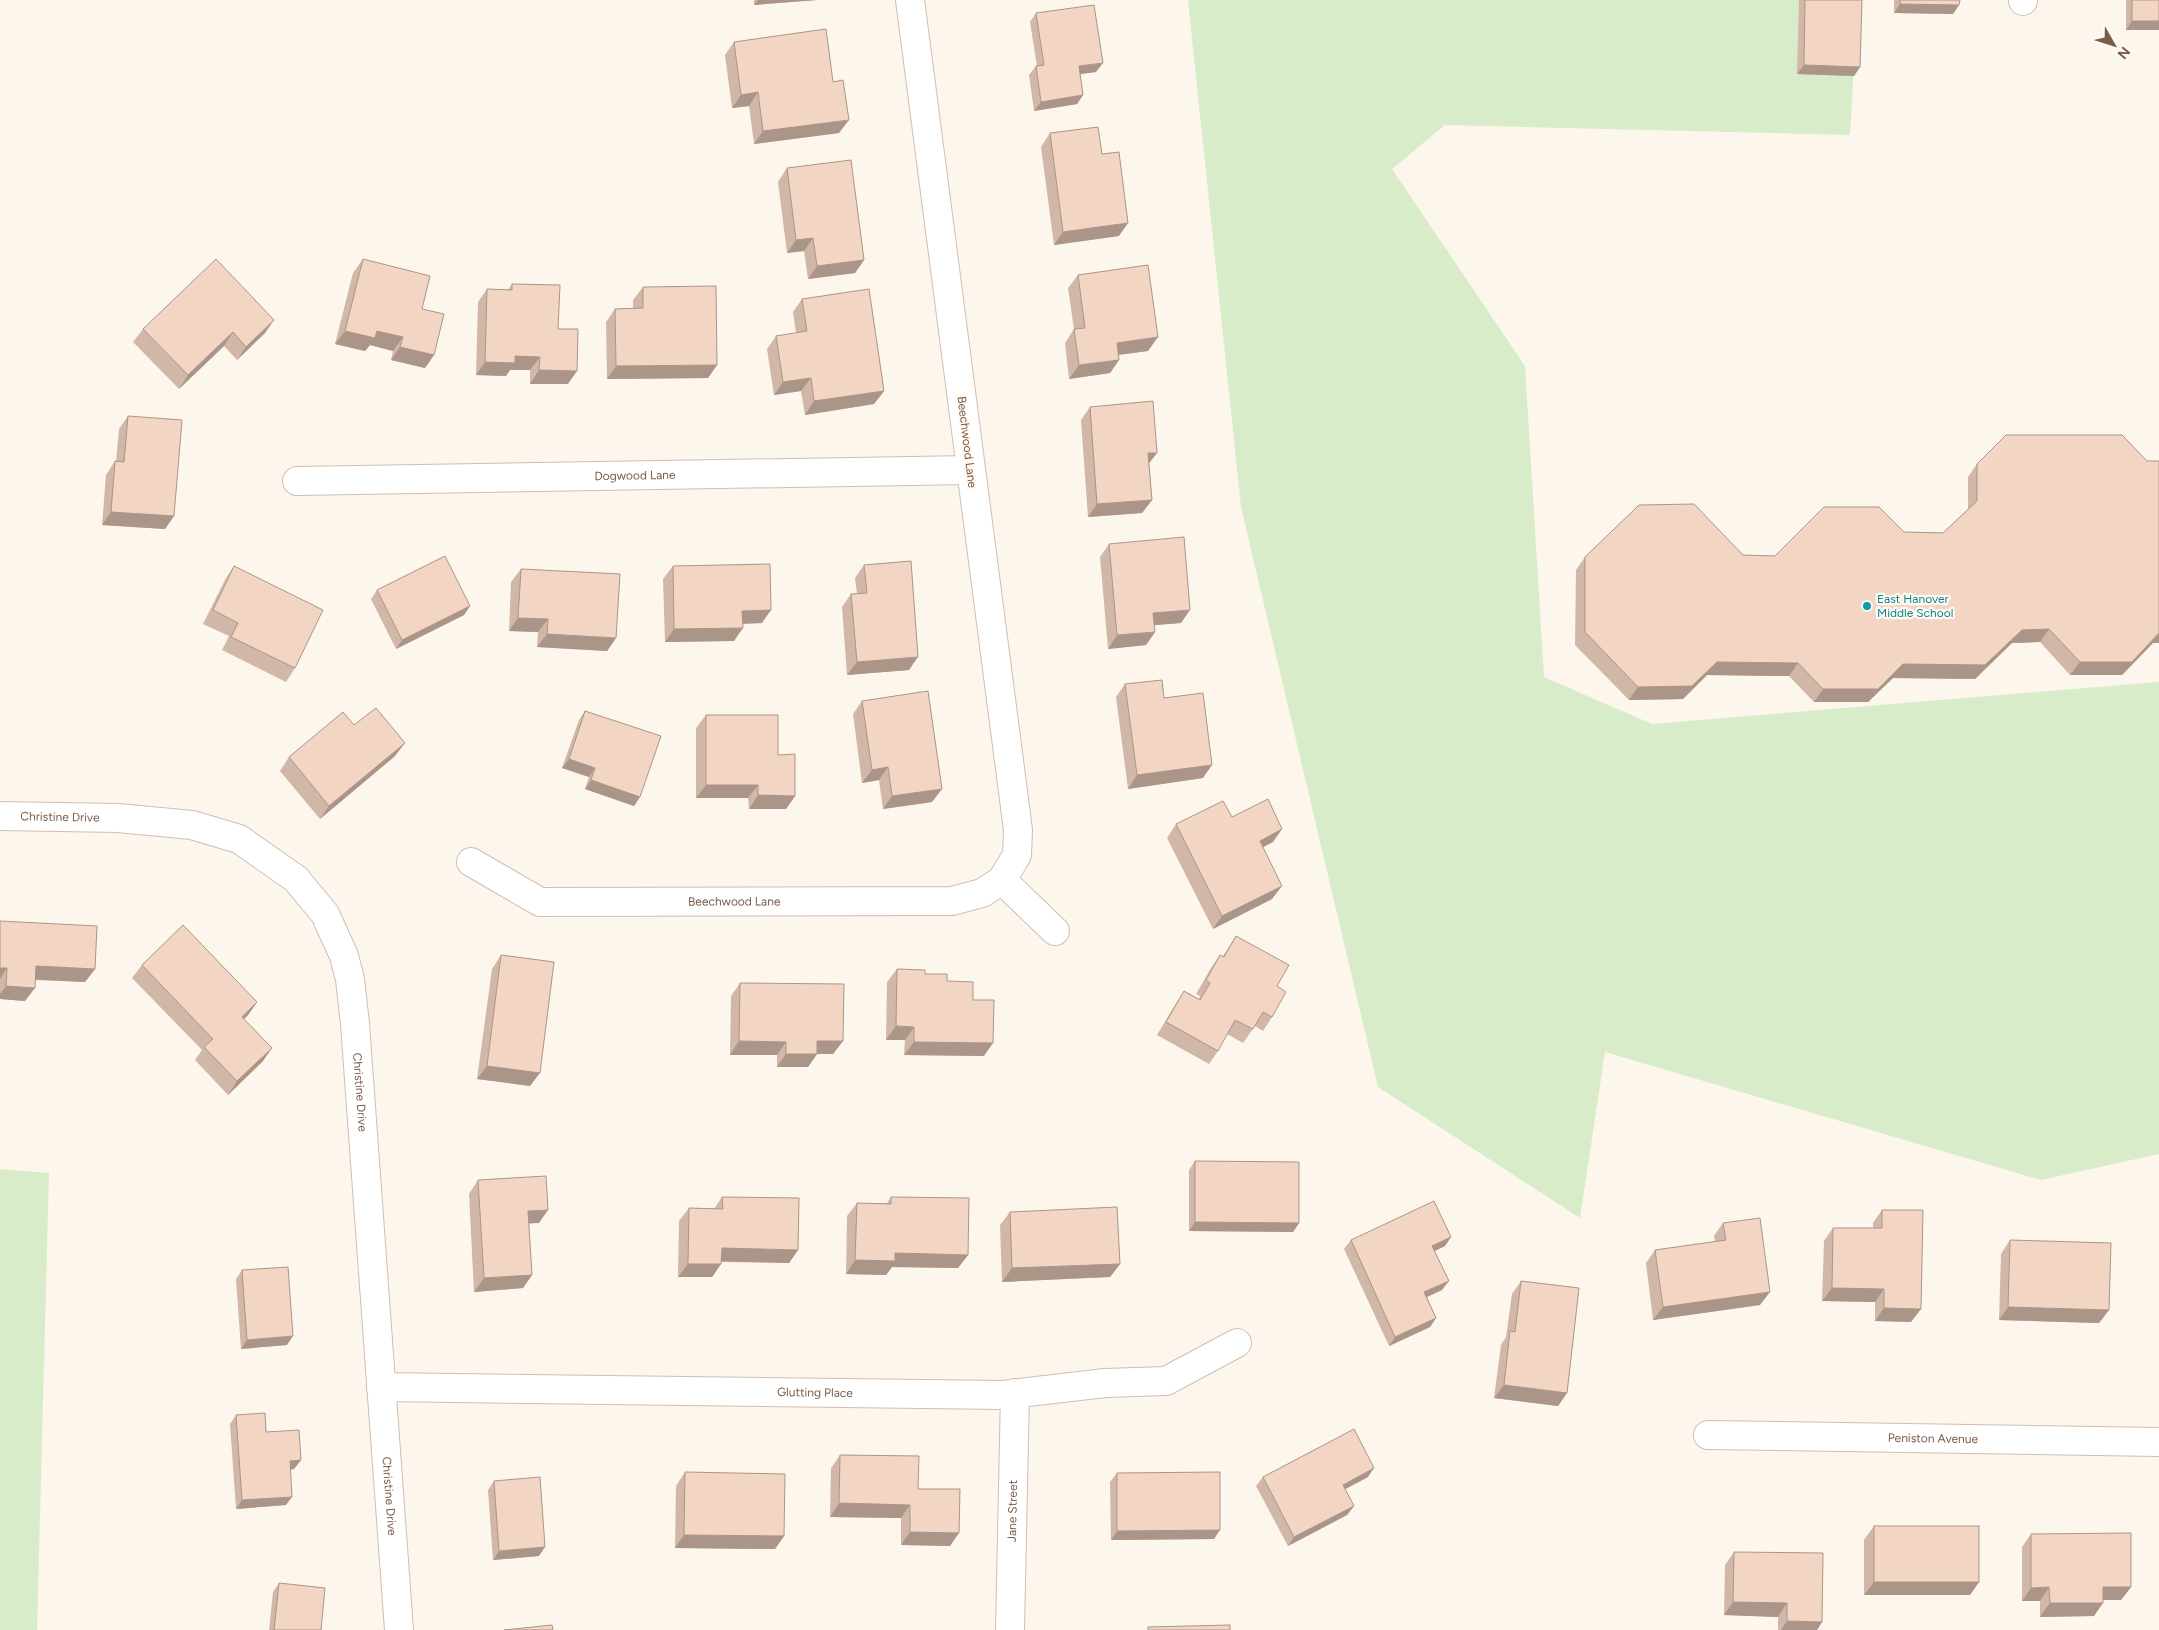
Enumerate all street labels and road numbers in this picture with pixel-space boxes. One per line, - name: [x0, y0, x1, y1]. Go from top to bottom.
- street label: Beechwood Lane: [954, 395, 980, 489]
- street label: Dogwood Lane: [594, 468, 676, 483]
- street label: Christine Drive: [20, 809, 100, 825]
- street label: Beechwood Lane: [688, 894, 781, 909]
- street label: Christine Drive: [350, 1052, 370, 1133]
- street label: Glutting Place: [777, 1385, 853, 1400]
- street label: Peniston Avenue: [1888, 1431, 1979, 1446]
- street label: Christine Drive: [379, 1456, 399, 1537]
- street label: Jane Street: [1005, 1479, 1020, 1542]

